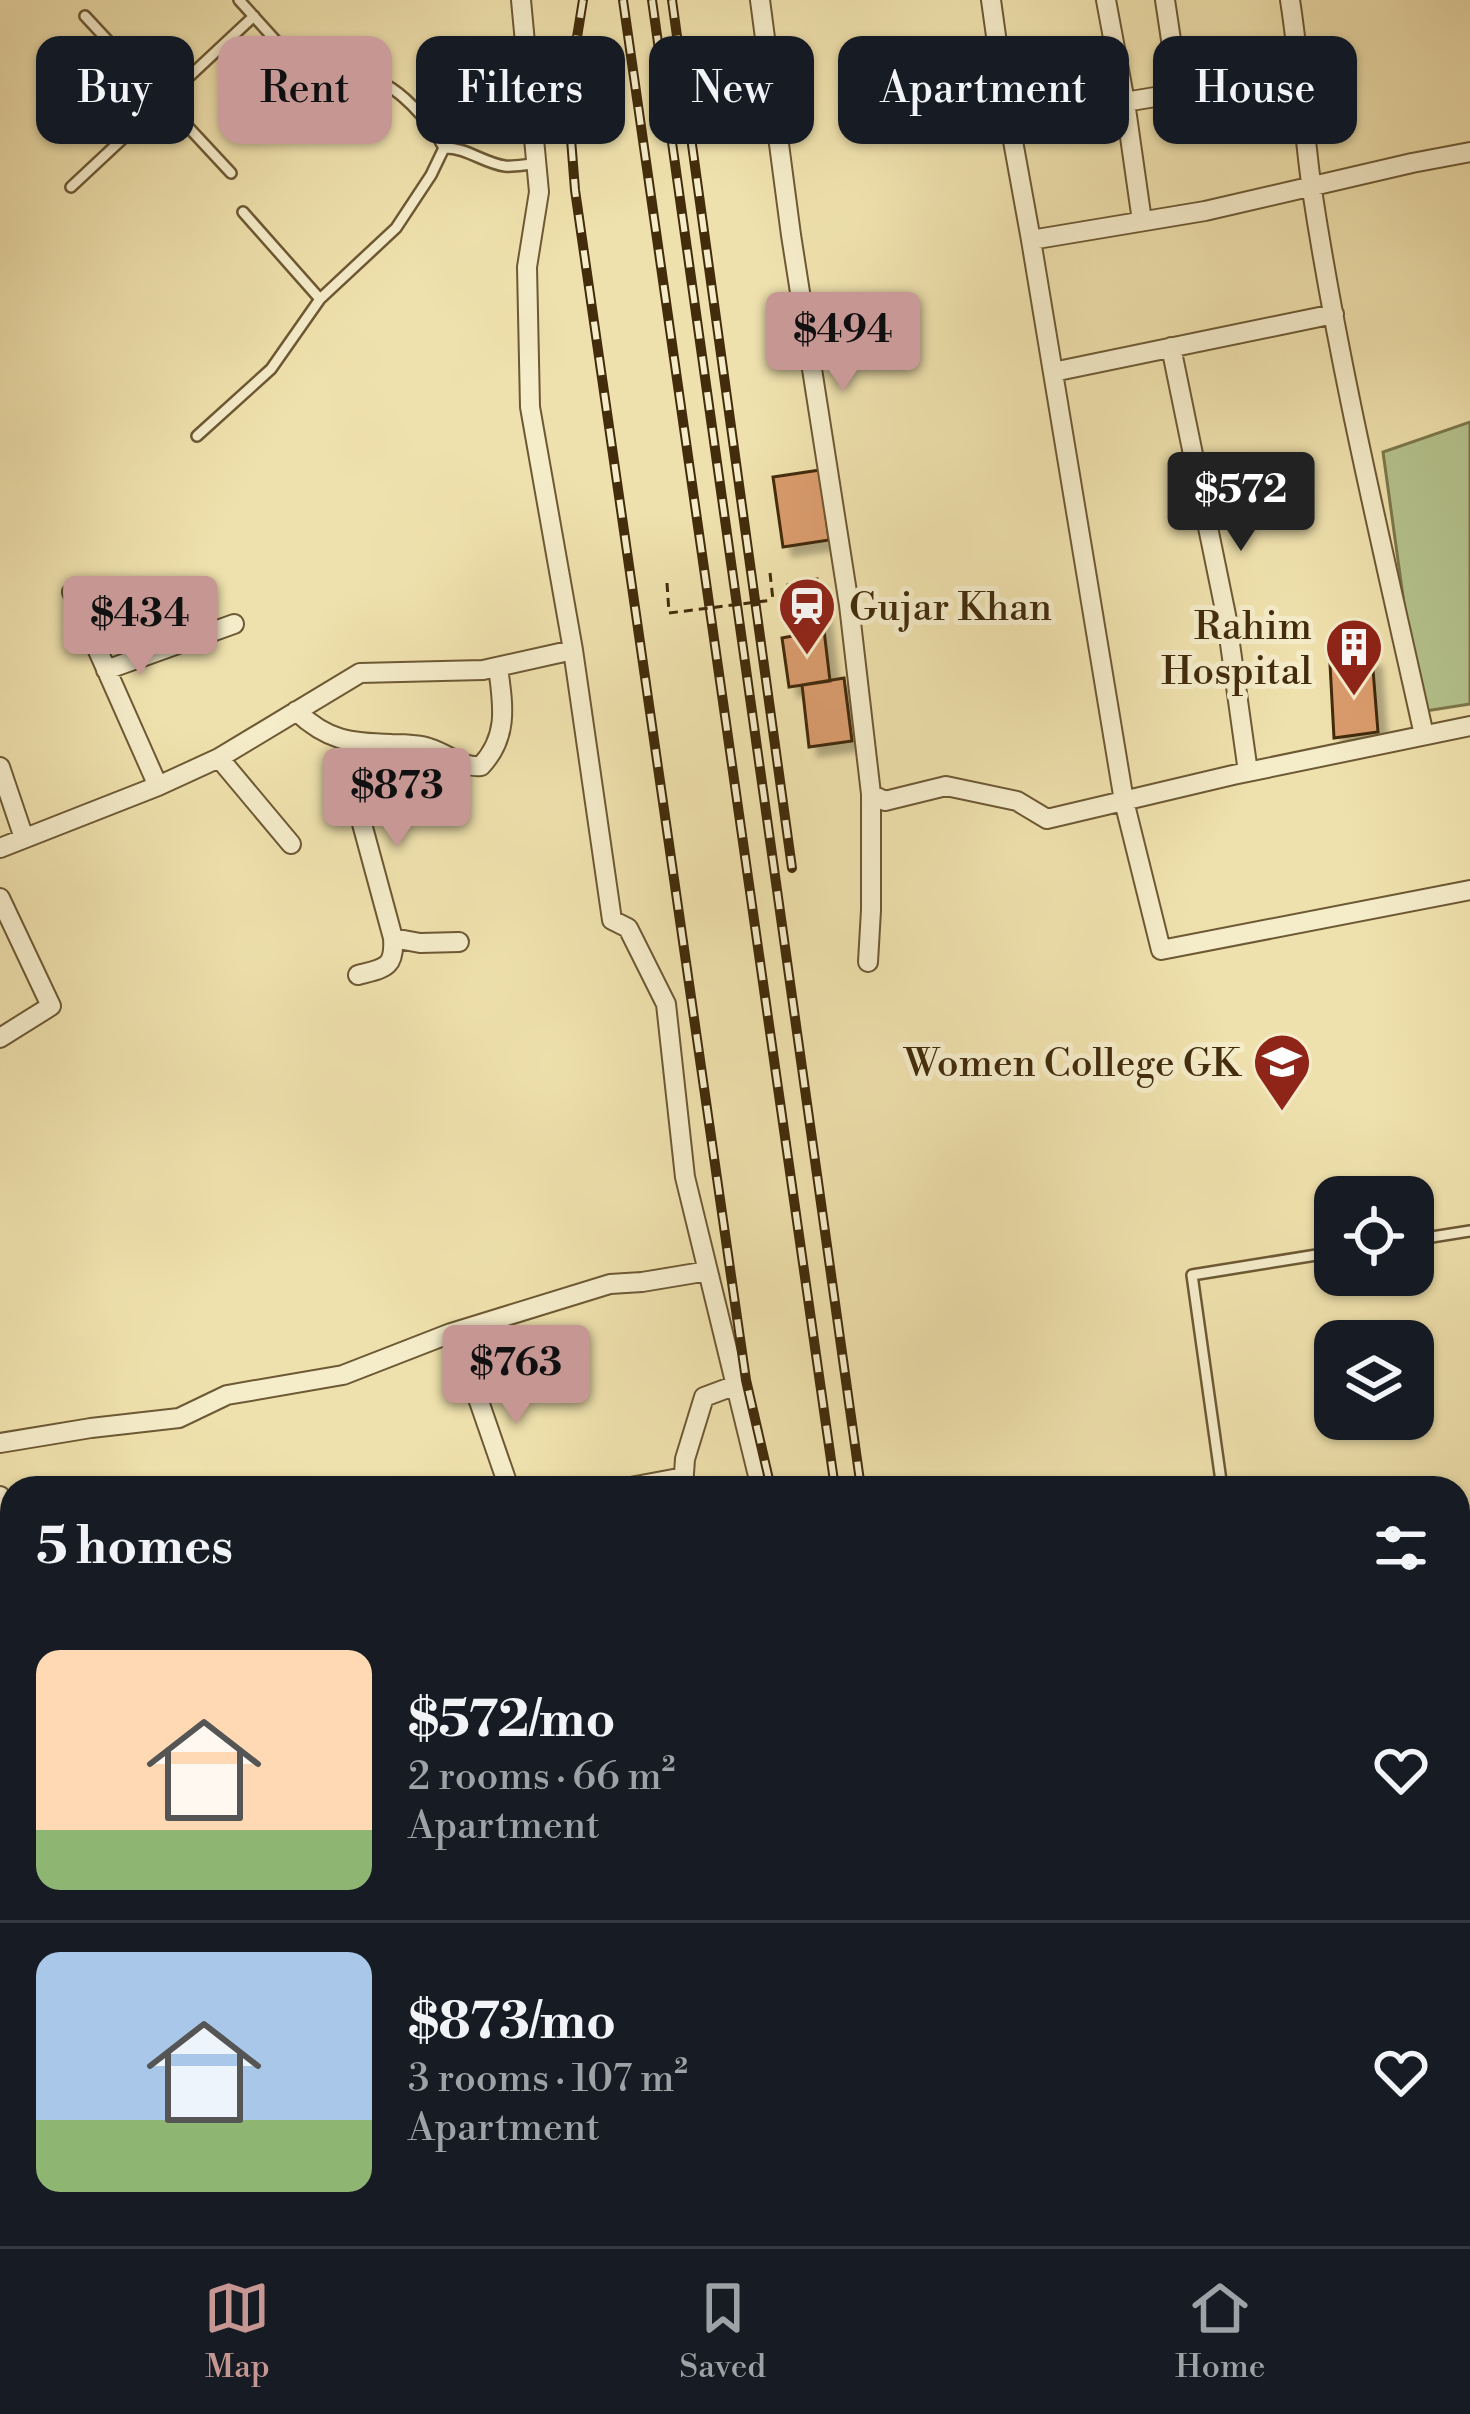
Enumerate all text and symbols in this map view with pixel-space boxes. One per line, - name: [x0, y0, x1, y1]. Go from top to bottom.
- chip: Buy: [36, 36, 194, 144]
- chip: Rent: [218, 36, 392, 144]
- chip: Filters: [416, 36, 625, 144]
- chip: New: [649, 36, 814, 144]
- chip: Apartment: [838, 36, 1129, 144]
- chip: House: [1153, 36, 1357, 144]
- pin: $494: [772, 292, 914, 394]
- text: $494: [793, 306, 893, 355]
- pin: $572: [1170, 452, 1312, 554]
- text: $572: [1195, 466, 1287, 515]
- station icon: Gujar Khan: [776, 575, 838, 657]
- pin: $434: [69, 576, 211, 678]
- place label: Gujar Khan: [849, 584, 1052, 633]
- text: $434: [90, 590, 190, 639]
- place label: Rahim Hospital: [1161, 603, 1312, 697]
- building icon: Rahim Hospital: [1323, 616, 1385, 698]
- pin: $873: [326, 748, 468, 850]
- text: $873: [350, 762, 444, 811]
- school or university icon: Women College GK: [1251, 1031, 1313, 1113]
- place label: Women College GK: [902, 1040, 1243, 1089]
- map controls: [1314, 1176, 1434, 1440]
- button: locate: [1314, 1176, 1434, 1296]
- button: layers: [1314, 1320, 1434, 1440]
- pin: $763: [445, 1325, 587, 1427]
- text: $763: [470, 1339, 562, 1388]
- icon: filters: [1368, 1515, 1434, 1581]
- text: 5 homes: [36, 1516, 233, 1580]
- text: $572/mo: [408, 1689, 616, 1753]
- icon: home: [132, 1698, 276, 1842]
- icon: heart: [1368, 1737, 1434, 1803]
- text: 2 rooms · 66 m²: [408, 1753, 675, 1802]
- text: Apartment: [408, 1802, 600, 1851]
- text: $873/mo: [408, 1991, 616, 2055]
- icon: home: [132, 2000, 276, 2144]
- icon: heart: [1368, 2039, 1434, 2105]
- text: 3 rooms · 107 m²: [408, 2055, 688, 2104]
- text: Apartment: [408, 2104, 600, 2153]
- tab: Map: [204, 2275, 270, 2388]
- tab: Saved: [679, 2275, 766, 2388]
- tab: Home: [1175, 2275, 1266, 2388]

